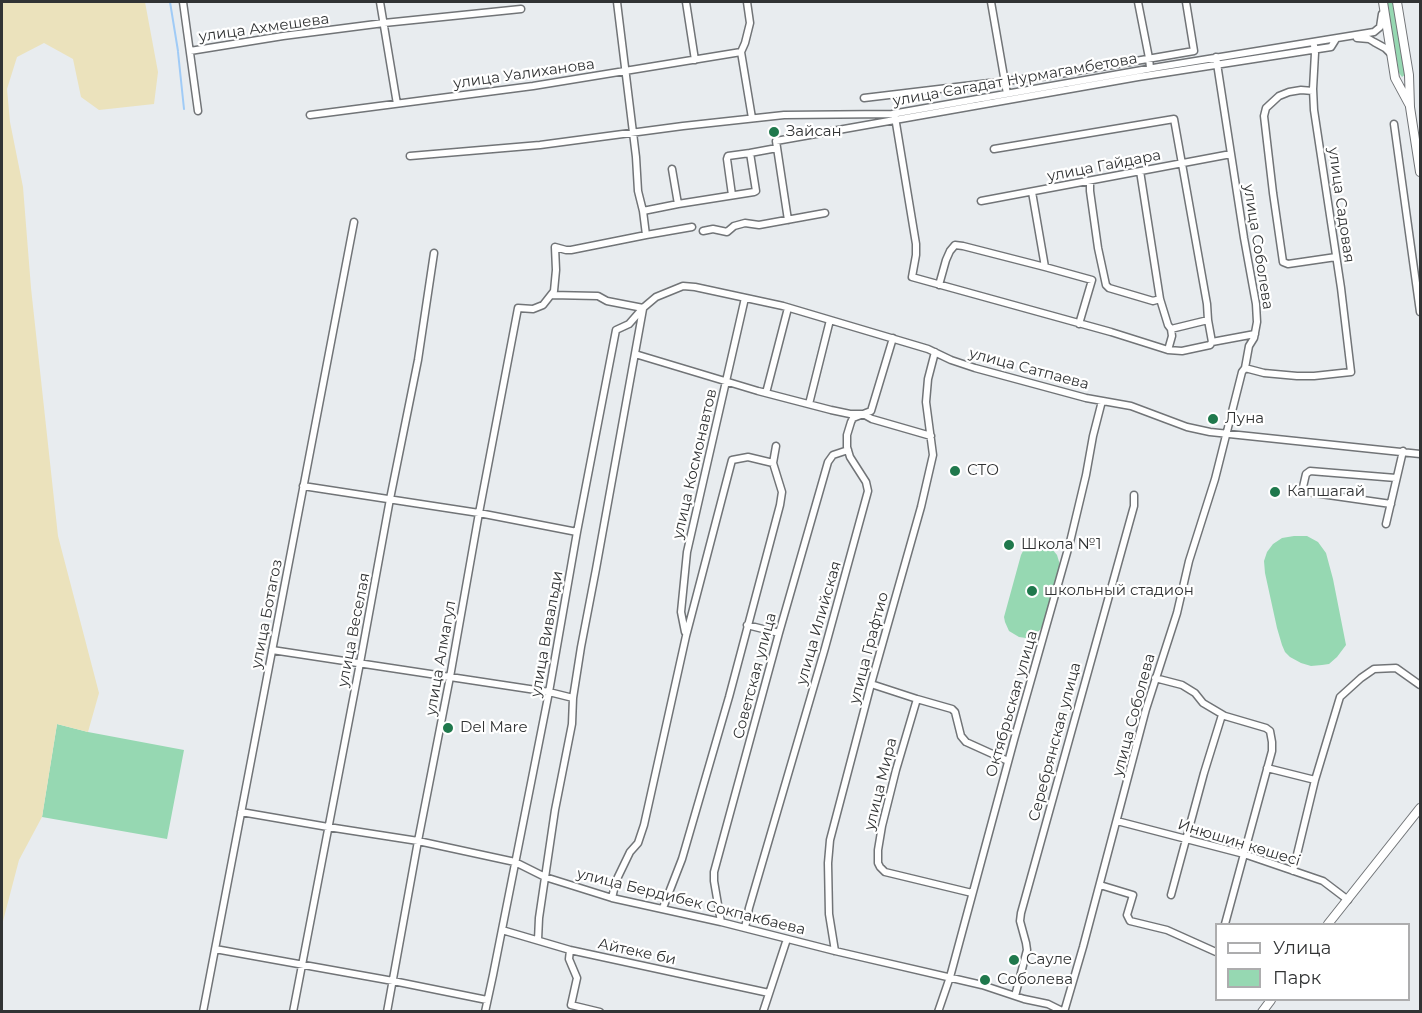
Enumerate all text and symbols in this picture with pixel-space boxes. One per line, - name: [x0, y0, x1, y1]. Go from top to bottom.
- street label: улица Ахмешева: [198, 10, 330, 46]
- street label: улица Сагадат Нурмагамбетова: [891, 50, 1139, 110]
- street label: улица Уалиханова: [452, 55, 596, 93]
- place label: Зайсан: [786, 123, 842, 141]
- marker: Зайсан: [767, 125, 781, 139]
- street label: улица Гайдара: [1046, 146, 1162, 186]
- street label: улица Садовая: [1324, 146, 1358, 264]
- street label: улица Соболева: [1239, 183, 1277, 311]
- street label: улица Сатпаева: [967, 344, 1091, 394]
- street label: улица Космонавтов: [669, 387, 721, 541]
- place label: Луна: [1225, 410, 1264, 428]
- marker: Луна: [1206, 412, 1220, 426]
- place label: СТО: [967, 462, 999, 480]
- marker: СТО: [948, 464, 962, 478]
- place label: Капшагай: [1287, 483, 1365, 501]
- marker: Капшагай: [1268, 485, 1282, 499]
- place label: Школа №1: [1021, 536, 1101, 554]
- marker: Школа №1: [1002, 538, 1016, 552]
- street label: улица Ботагоз: [248, 558, 286, 670]
- street label: улица Илийская: [793, 559, 845, 687]
- street label: улица Вивальди: [527, 569, 567, 699]
- street label: улица Веселая: [334, 571, 374, 689]
- place label: школьный стадион: [1044, 582, 1194, 600]
- marker: школьный стадион: [1025, 584, 1039, 598]
- street label: улица Графтио: [845, 590, 893, 706]
- street label: улица Алмагул: [422, 599, 460, 717]
- street label: Советская улица: [729, 611, 781, 741]
- street label: Октябрьская улица: [982, 629, 1042, 779]
- street label: улица Соболева: [1109, 651, 1159, 779]
- street label: Серебрянская улица: [1025, 660, 1085, 824]
- place label: Del Mare: [460, 719, 527, 737]
- marker: Del Mare: [441, 721, 455, 735]
- street label: улица Мира: [861, 736, 901, 832]
- street label: Инюшин көшесі: [1175, 816, 1303, 870]
- street label: улица Бердибек Сокпакбаева: [575, 865, 807, 939]
- legend: [1215, 923, 1410, 1001]
- street label: Айтеке би: [596, 935, 678, 969]
- text: Улица: [1273, 937, 1331, 959]
- place label: Сауле: [1026, 951, 1072, 969]
- marker: Сауле: [1007, 953, 1021, 967]
- text: Парк: [1273, 967, 1321, 989]
- place label: Соболева: [997, 971, 1073, 989]
- marker: Соболева: [978, 973, 992, 987]

